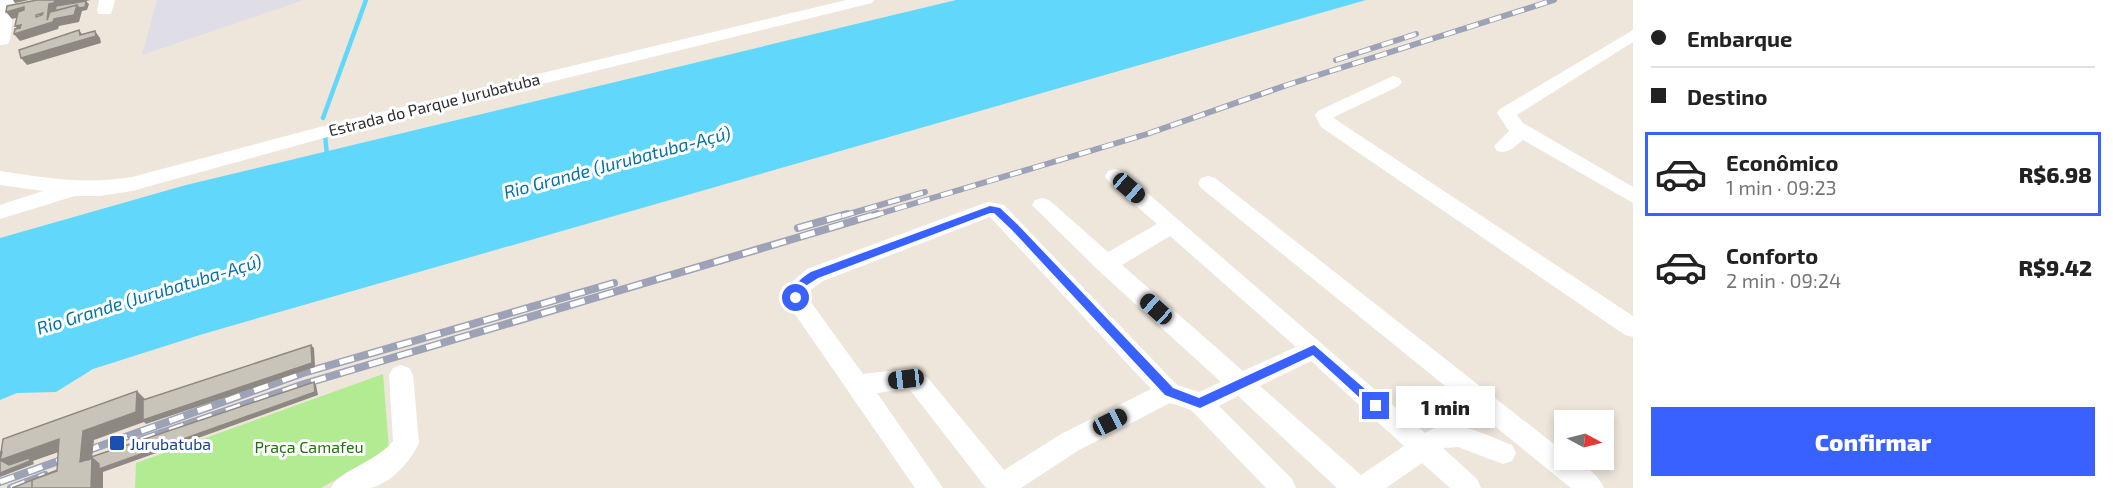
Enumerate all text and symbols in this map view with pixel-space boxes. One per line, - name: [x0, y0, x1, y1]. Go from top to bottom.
- text: Embarque: [1687, 25, 1792, 51]
- street label: Estrada do Parque Jurubatuba: [326, 68, 542, 140]
- text: Destino: [1687, 83, 1767, 109]
- water label: Rio Grande (Jurubatuba-Açú): [501, 121, 734, 204]
- icon: car: [1654, 147, 1708, 201]
- text: Econômico: [1726, 149, 1838, 175]
- text: R$6.98: [2019, 161, 2092, 187]
- car: [1110, 169, 1148, 207]
- text: 1 min · 09:23: [1726, 175, 1837, 199]
- icon: car: [1654, 240, 1708, 294]
- text: Conforto: [1726, 242, 1818, 268]
- water label: Rio Grande (Jurubatuba-Açú): [34, 249, 265, 340]
- text: R$9.42: [2018, 254, 2092, 280]
- text: 2 min · 09:24: [1726, 268, 1841, 292]
- route start: [782, 284, 809, 311]
- car: [1137, 290, 1175, 328]
- car: [887, 368, 925, 390]
- callout: 1 min: [1397, 385, 1496, 427]
- route end: [1362, 392, 1389, 419]
- text: 1 min: [1421, 395, 1470, 419]
- car: [1090, 406, 1130, 438]
- button: Confirmar: [1651, 407, 2095, 476]
- north arrow: [1554, 410, 1614, 470]
- map controls: [1554, 410, 1614, 470]
- marker: Jurubatuba: [108, 434, 126, 452]
- place label: Jurubatuba: [130, 434, 211, 453]
- park label: Praça Camafeu: [254, 437, 364, 457]

